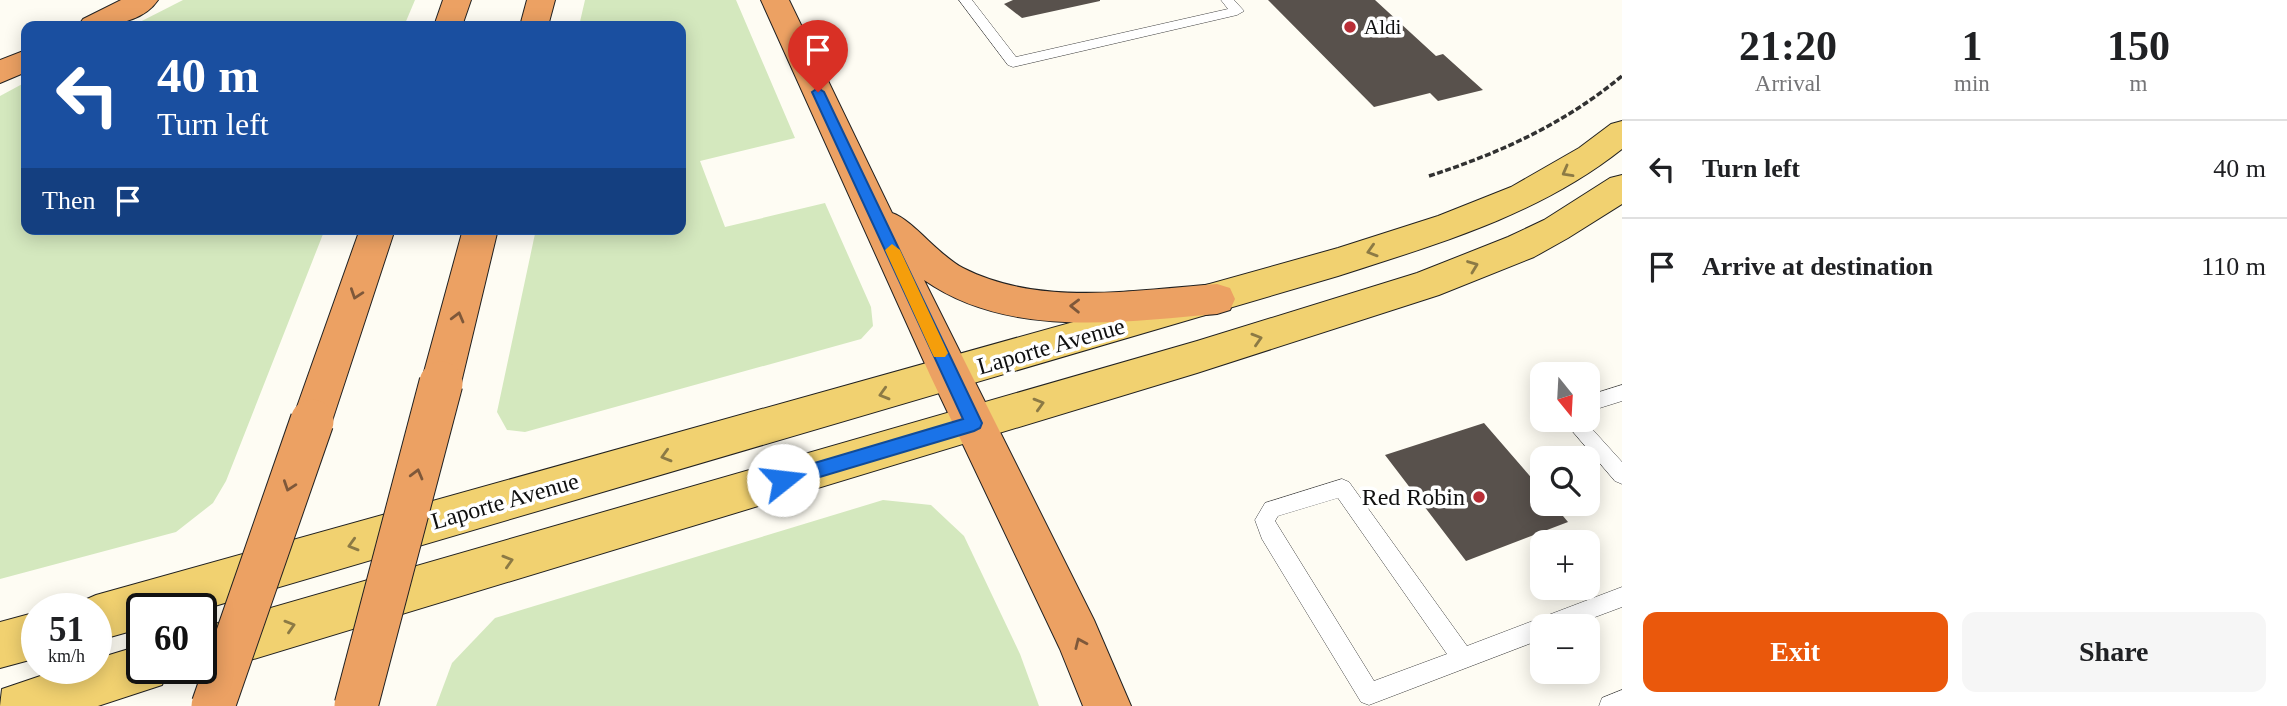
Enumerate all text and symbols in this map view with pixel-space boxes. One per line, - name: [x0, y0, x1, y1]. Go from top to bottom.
- place label: Aldi: [1364, 15, 1402, 39]
- marker: Aldi: [1342, 19, 1358, 35]
- pin: [788, 20, 848, 92]
- text: 21:20: [1739, 23, 1837, 69]
- text: 1: [1961, 23, 1982, 69]
- text: 150: [2107, 23, 2170, 69]
- icon: arrive: [799, 31, 837, 69]
- text: 40 m: [157, 48, 259, 103]
- icon: left: [42, 49, 133, 140]
- text: Arrival: [1755, 71, 1821, 96]
- text: min: [1954, 71, 1990, 96]
- text: m: [2129, 71, 2147, 96]
- text: Turn left: [157, 106, 269, 142]
- icon: left: [1643, 150, 1681, 188]
- text: Turn left: [1702, 154, 1800, 183]
- text: 40 m: [2213, 154, 2266, 183]
- one-way arrow: [1561, 164, 1574, 177]
- icon: arrive: [109, 182, 147, 220]
- text: Then: [42, 186, 95, 215]
- one-way arrow: [1366, 243, 1378, 257]
- icon: arrive: [1643, 248, 1681, 286]
- text: Arrive at destination: [1702, 252, 1933, 281]
- text: 110 m: [2201, 252, 2266, 281]
- one-way arrow: [1466, 261, 1478, 275]
- one-way arrow: [350, 287, 364, 299]
- one-way arrow: [1070, 298, 1080, 314]
- one-way arrow: [450, 311, 465, 323]
- street label: Laporte Avenue: [974, 313, 1128, 379]
- one-way arrow: [1251, 332, 1263, 347]
- north arrow: [1530, 362, 1600, 432]
- map controls: [1530, 362, 1600, 684]
- one-way arrow: [879, 385, 891, 400]
- one-way arrow: [1033, 397, 1045, 412]
- position arrow: [746, 443, 820, 517]
- button: search: [1530, 446, 1600, 516]
- one-way arrow: [660, 447, 672, 462]
- one-way arrow: [409, 468, 423, 480]
- street label: Laporte Avenue: [428, 468, 582, 534]
- one-way arrow: [283, 479, 297, 491]
- place label: Red Robin: [1362, 484, 1465, 510]
- marker: Red Robin: [1471, 489, 1487, 505]
- button: +: [1530, 530, 1600, 600]
- one-way arrow: [347, 536, 359, 551]
- one-way arrow: [502, 555, 514, 569]
- speed limit sign: 60: [126, 593, 217, 684]
- text: 51: [49, 610, 84, 649]
- button: Exit: [1643, 612, 1948, 692]
- button: Share: [1962, 612, 2266, 692]
- button: −: [1530, 614, 1600, 684]
- one-way arrow: [284, 619, 296, 634]
- one-way arrow: [1074, 638, 1088, 650]
- text: km/h: [48, 646, 85, 666]

